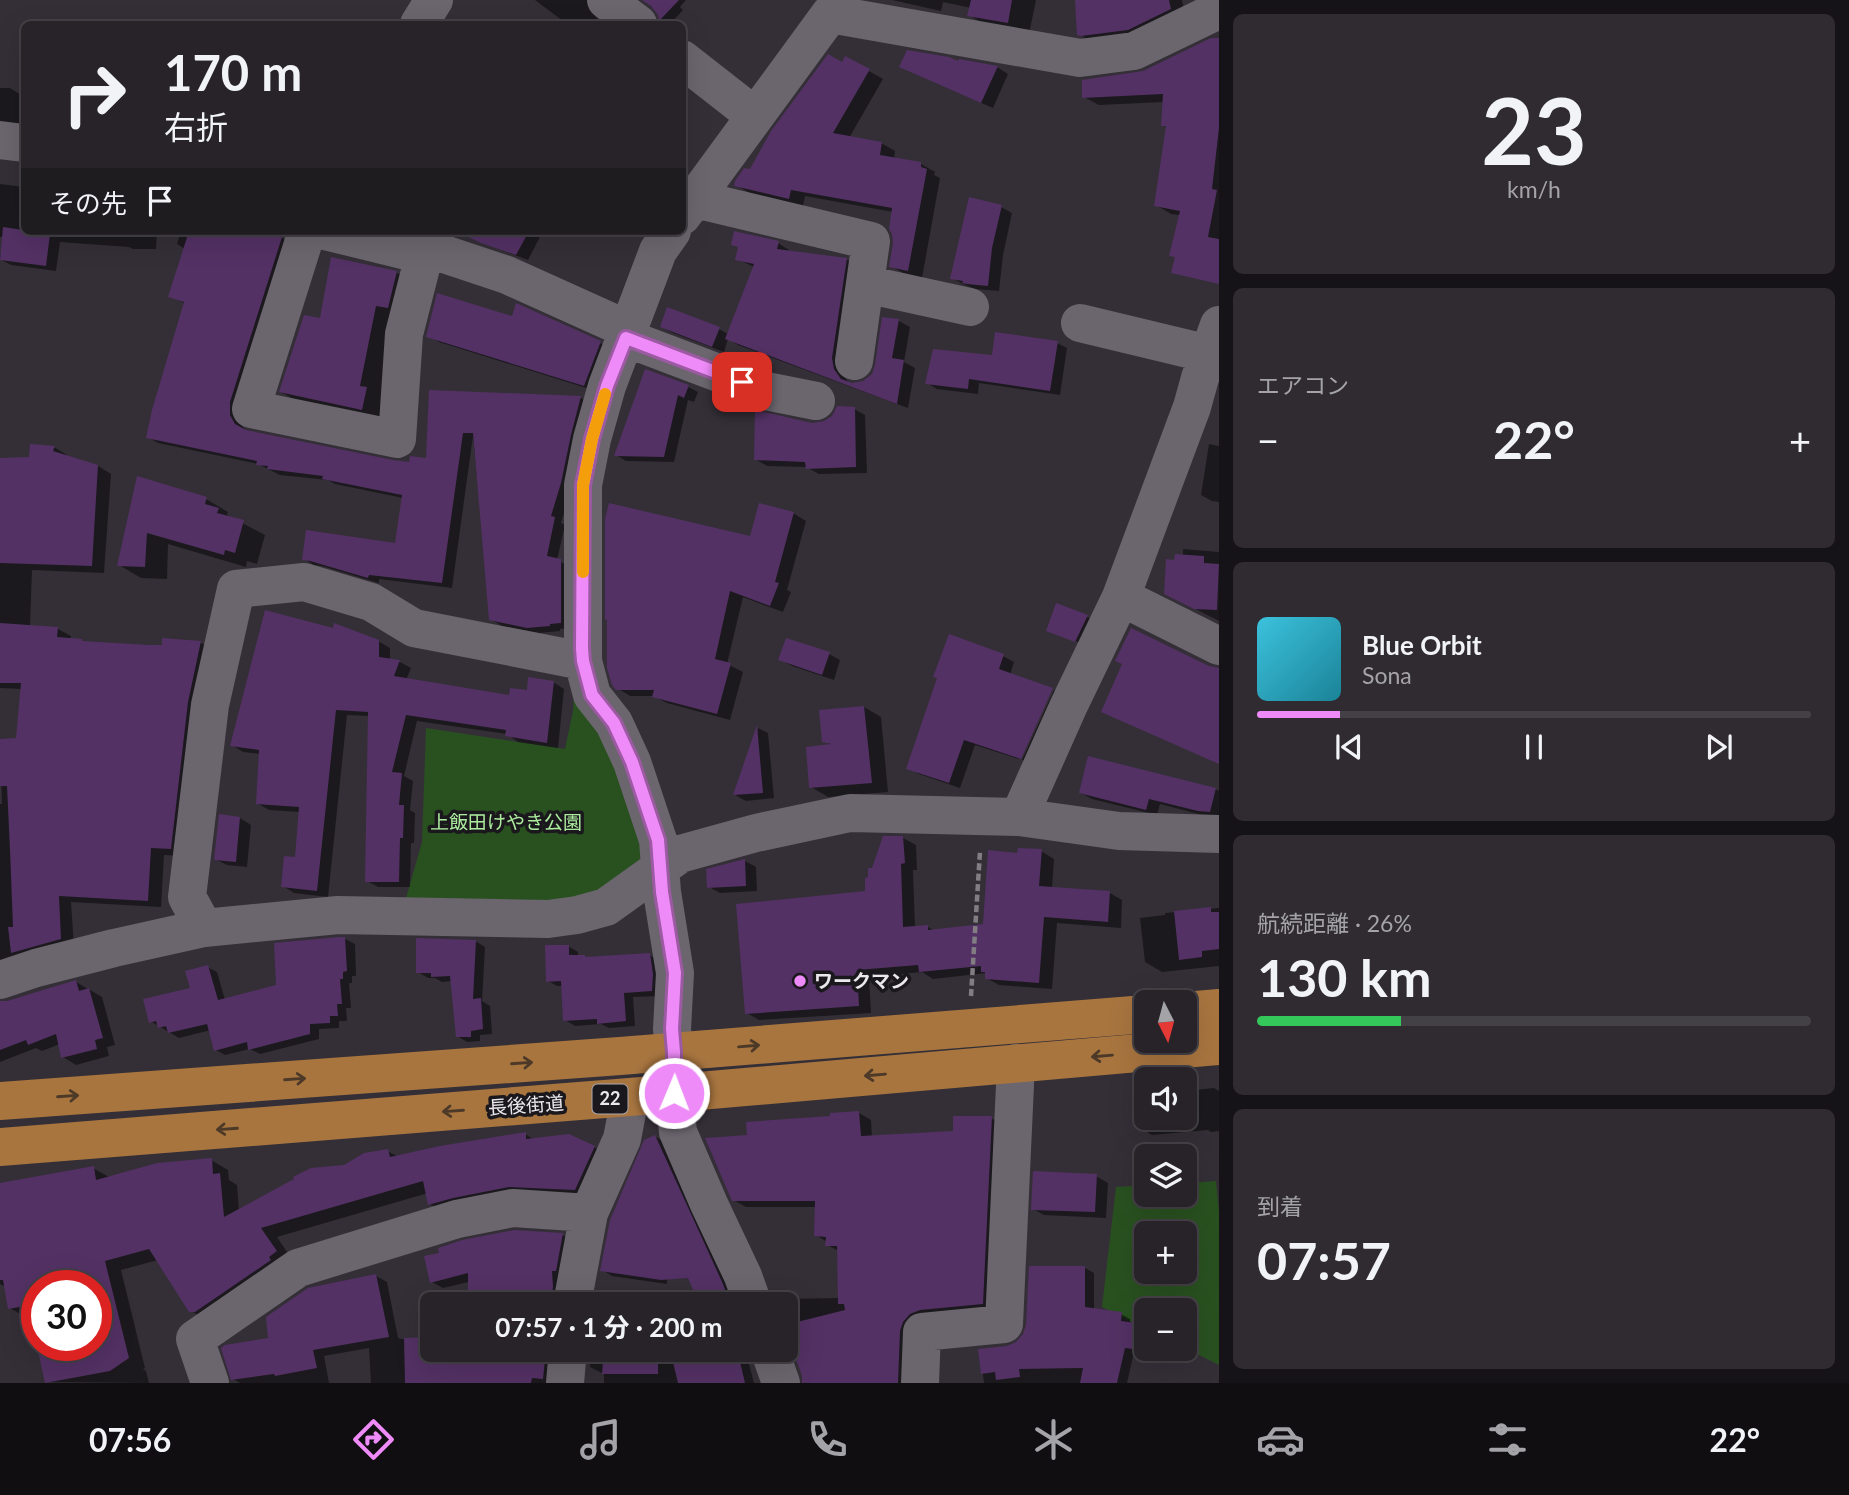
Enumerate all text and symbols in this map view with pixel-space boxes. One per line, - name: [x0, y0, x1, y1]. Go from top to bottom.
- text: 170 m: [164, 43, 302, 101]
- icon: right: [49, 49, 140, 140]
- text: 23: [1481, 75, 1587, 184]
- text: 右折: [164, 107, 228, 146]
- text: km/h: [1507, 175, 1561, 203]
- icon: arrive: [141, 182, 179, 220]
- text: その先: [49, 187, 127, 219]
- pin: [712, 352, 772, 412]
- icon: arrive: [723, 363, 761, 401]
- text: エアコン: [1257, 371, 1349, 399]
- text: 22°: [1493, 408, 1575, 470]
- text: −: [1257, 417, 1279, 463]
- text: +: [1789, 417, 1811, 463]
- text: Blue Orbit: [1362, 629, 1482, 661]
- text: Sona: [1362, 661, 1412, 689]
- icon: previous: [1330, 728, 1368, 766]
- icon: pause: [1515, 728, 1553, 766]
- icon: next: [1700, 728, 1738, 766]
- park label: 上飯田けやき公園: [430, 810, 582, 833]
- text: 航続距離 · 26%: [1257, 909, 1412, 937]
- text: 130 km: [1257, 946, 1431, 1008]
- place label: ワークマン: [814, 969, 909, 992]
- marker: ワークマン: [792, 973, 808, 989]
- north arrow: [1134, 990, 1197, 1054]
- map controls: [1134, 990, 1197, 1361]
- one-way arrow: [737, 1039, 760, 1052]
- one-way arrow: [1091, 1050, 1114, 1063]
- one-way arrow: [510, 1056, 533, 1069]
- position arrow: [637, 1056, 711, 1130]
- button: sound: [1134, 1067, 1197, 1130]
- one-way arrow: [865, 1069, 887, 1082]
- one-way arrow: [283, 1072, 306, 1085]
- road number: 22: [592, 1084, 628, 1114]
- one-way arrow: [56, 1089, 79, 1102]
- street label: 長後街道: [487, 1090, 565, 1119]
- one-way arrow: [443, 1105, 465, 1118]
- one-way arrow: [216, 1123, 238, 1136]
- button: layers: [1134, 1144, 1197, 1207]
- text: 到着: [1257, 1192, 1303, 1220]
- button: +: [1134, 1221, 1197, 1284]
- text: 07:57: [1257, 1229, 1391, 1291]
- speed limit sign: 30: [21, 1270, 112, 1361]
- button: −: [1134, 1298, 1197, 1361]
- text: 07:57 · 1 分 · 200 m: [495, 1311, 723, 1343]
- icon: directions: [349, 1415, 398, 1464]
- icon: music: [576, 1415, 625, 1464]
- icon: phone: [803, 1415, 852, 1464]
- icon: climate: [1029, 1415, 1078, 1464]
- icon: car: [1256, 1415, 1305, 1464]
- icon: filters: [1483, 1415, 1532, 1464]
- text: 07:56: [89, 1420, 171, 1459]
- text: 22°: [1710, 1420, 1760, 1459]

